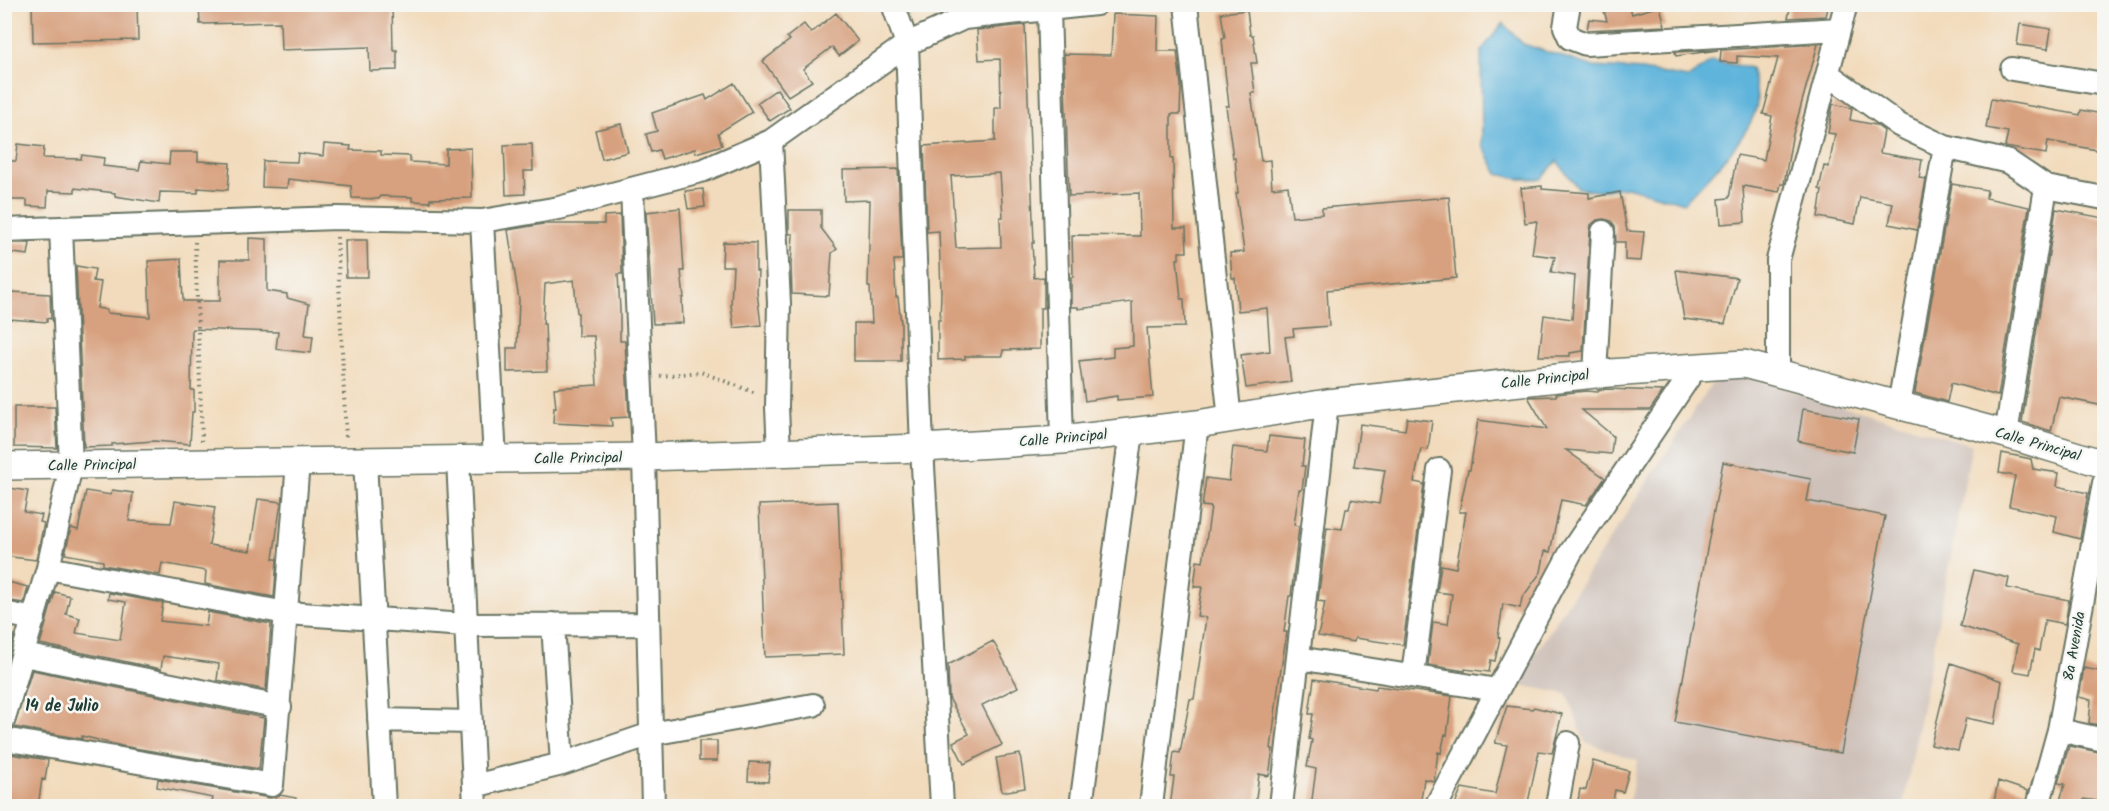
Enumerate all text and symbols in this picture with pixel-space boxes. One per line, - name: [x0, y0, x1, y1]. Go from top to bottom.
- street label: Calle Principal: [1500, 363, 1591, 397]
- street label: Calle Principal: [1992, 421, 2084, 469]
- street label: Calle Principal: [1018, 423, 1109, 455]
- street label: Calle Principal: [533, 446, 623, 472]
- street label: Calle Principal: [47, 453, 137, 479]
- street label: 8a Avenida: [2057, 609, 2093, 683]
- district label: 14 de Julio: [25, 694, 99, 719]

